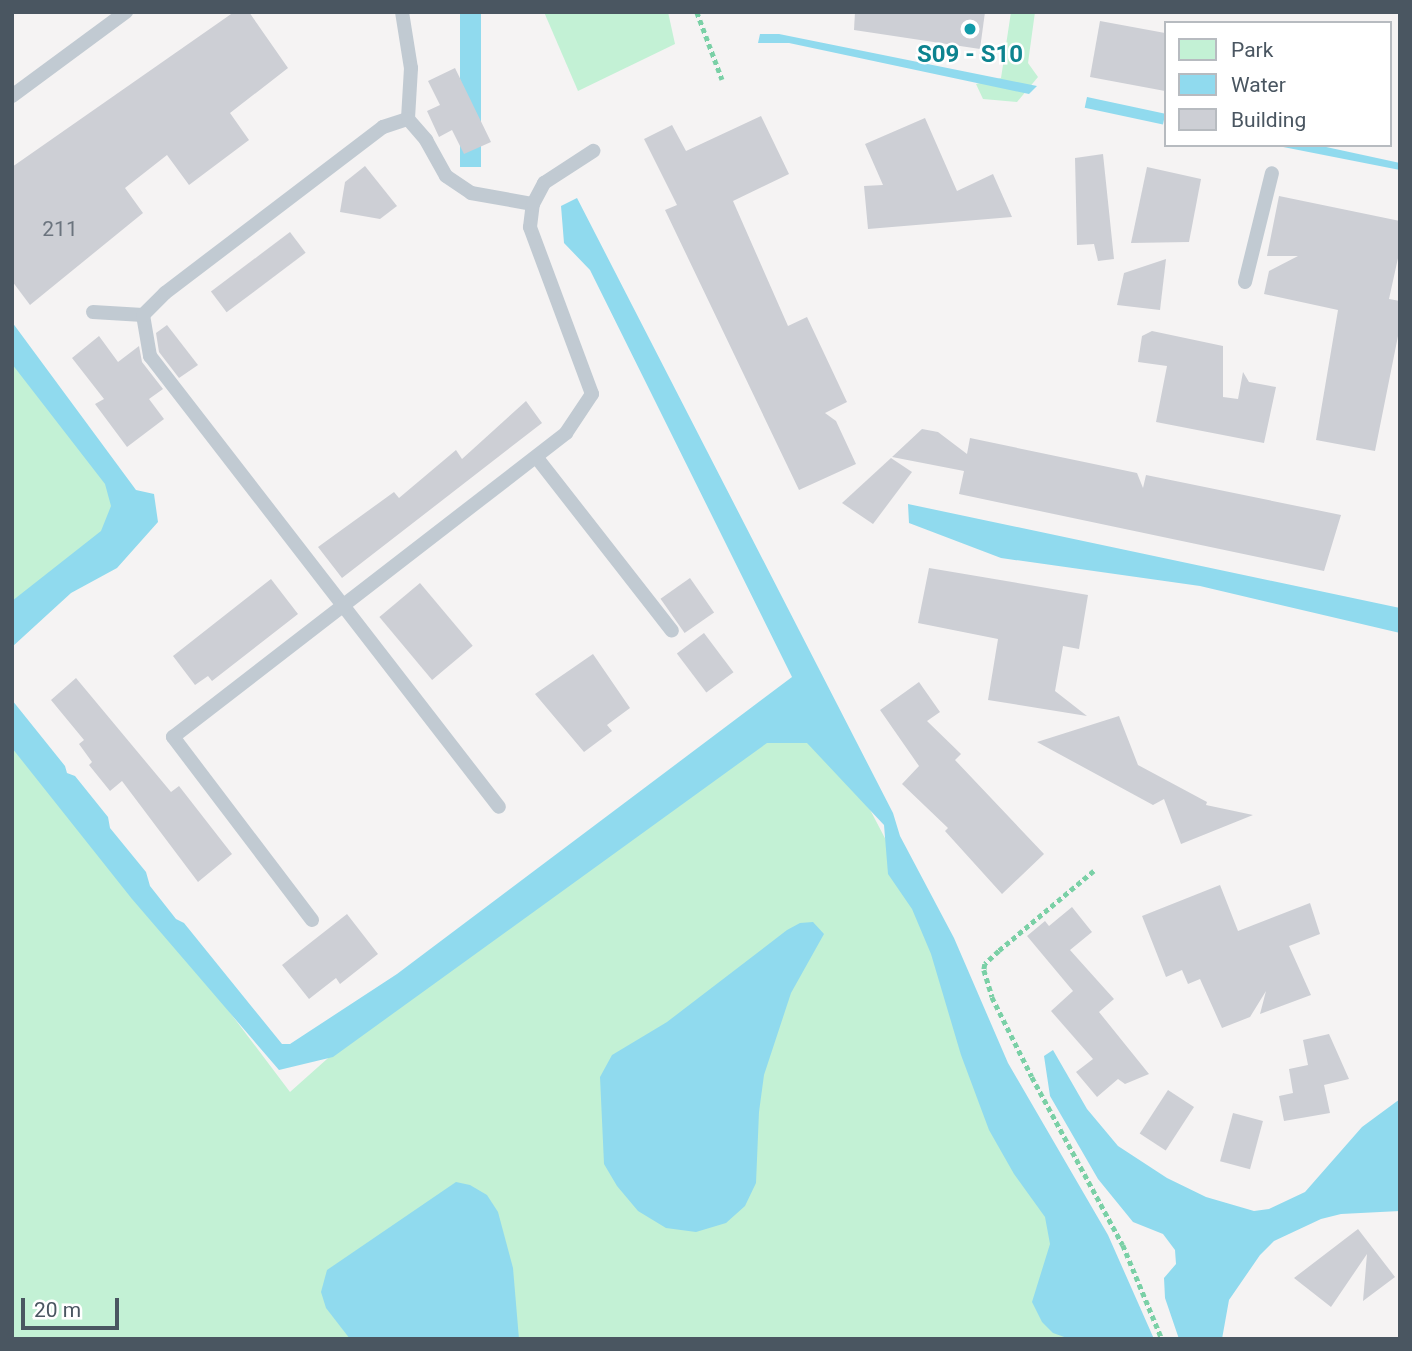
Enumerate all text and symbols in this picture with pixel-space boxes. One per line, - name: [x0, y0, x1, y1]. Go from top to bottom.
- marker: S09 - S10: [962, 21, 978, 37]
- legend: [1164, 21, 1391, 147]
- text: Park: [1231, 38, 1273, 62]
- place label: S09 - S10: [917, 41, 1023, 69]
- text: Water: [1231, 73, 1286, 97]
- text: Building: [1231, 108, 1306, 132]
- house number: 211: [42, 216, 78, 242]
- scale bar: [24, 1284, 122, 1328]
- text: 20 m: [34, 1298, 81, 1322]

